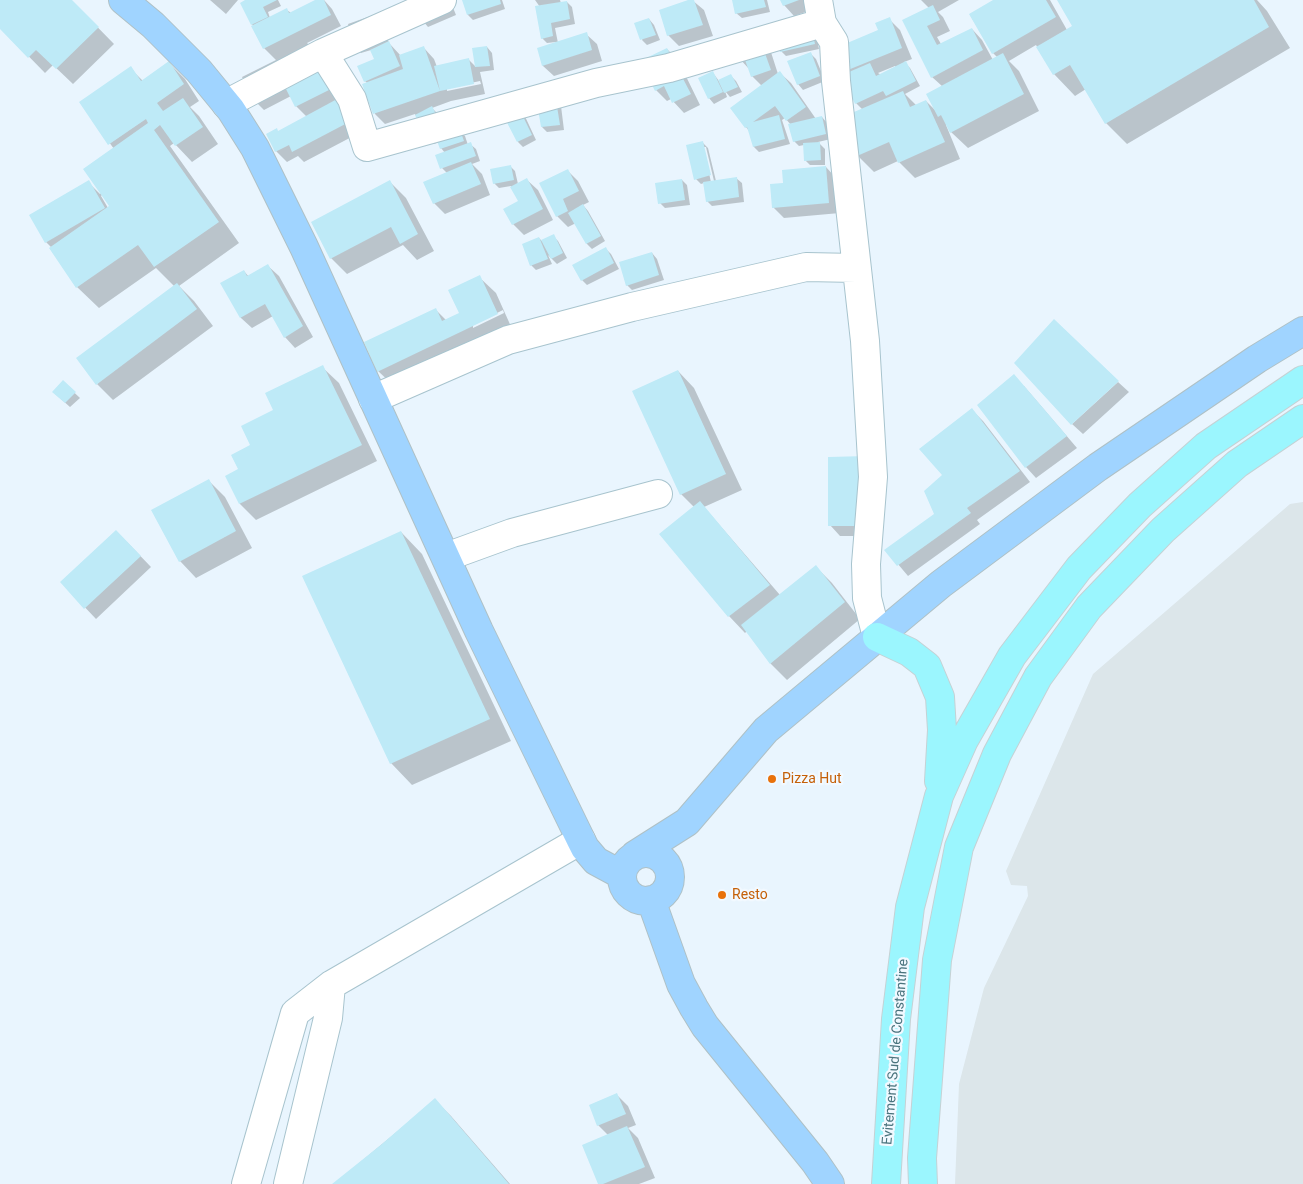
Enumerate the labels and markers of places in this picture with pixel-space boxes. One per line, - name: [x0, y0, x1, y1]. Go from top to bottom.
- place label: Pizza Hut: [782, 771, 842, 787]
- marker: Pizza Hut: [766, 773, 778, 785]
- place label: Resto: [732, 887, 768, 903]
- marker: Resto: [716, 889, 728, 901]

